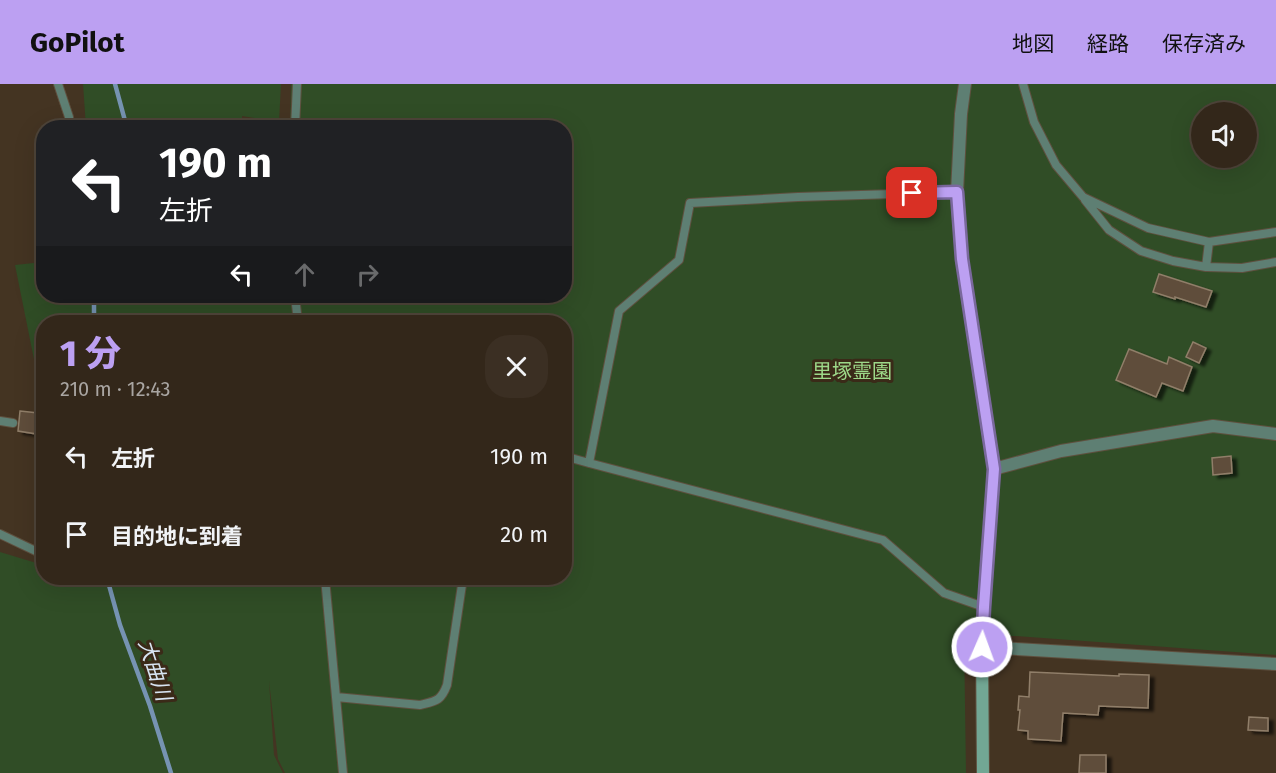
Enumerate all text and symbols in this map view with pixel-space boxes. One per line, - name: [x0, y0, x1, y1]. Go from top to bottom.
- text: GoPilot: [30, 26, 124, 59]
- text: 地図: [1012, 31, 1054, 57]
- text: 経路: [1087, 31, 1129, 57]
- text: 保存済み: [1162, 31, 1246, 57]
- map controls: [1191, 102, 1257, 168]
- button: sound: [1191, 102, 1257, 168]
- text: 190 m: [159, 138, 272, 188]
- icon: left: [60, 144, 138, 222]
- pin: [886, 167, 937, 218]
- icon: arrive: [895, 176, 928, 209]
- text: 左折: [159, 195, 213, 227]
- icon: left: [225, 258, 258, 291]
- icon: ahead: [288, 258, 321, 291]
- icon: right: [351, 258, 384, 291]
- text: 1 分: [60, 332, 121, 376]
- button: close: [485, 335, 548, 398]
- park label: 里塚霊園: [812, 359, 892, 383]
- text: 210 m · 12:43: [60, 377, 171, 401]
- icon: left: [60, 440, 93, 473]
- text: 190 m: [490, 443, 548, 470]
- text: 左折: [111, 445, 155, 472]
- icon: arrive: [60, 518, 93, 551]
- text: 20 m: [500, 521, 548, 548]
- text: 目的地に到着: [111, 523, 243, 550]
- position arrow: [950, 615, 1014, 679]
- water label: 大曲川: [133, 636, 178, 706]

